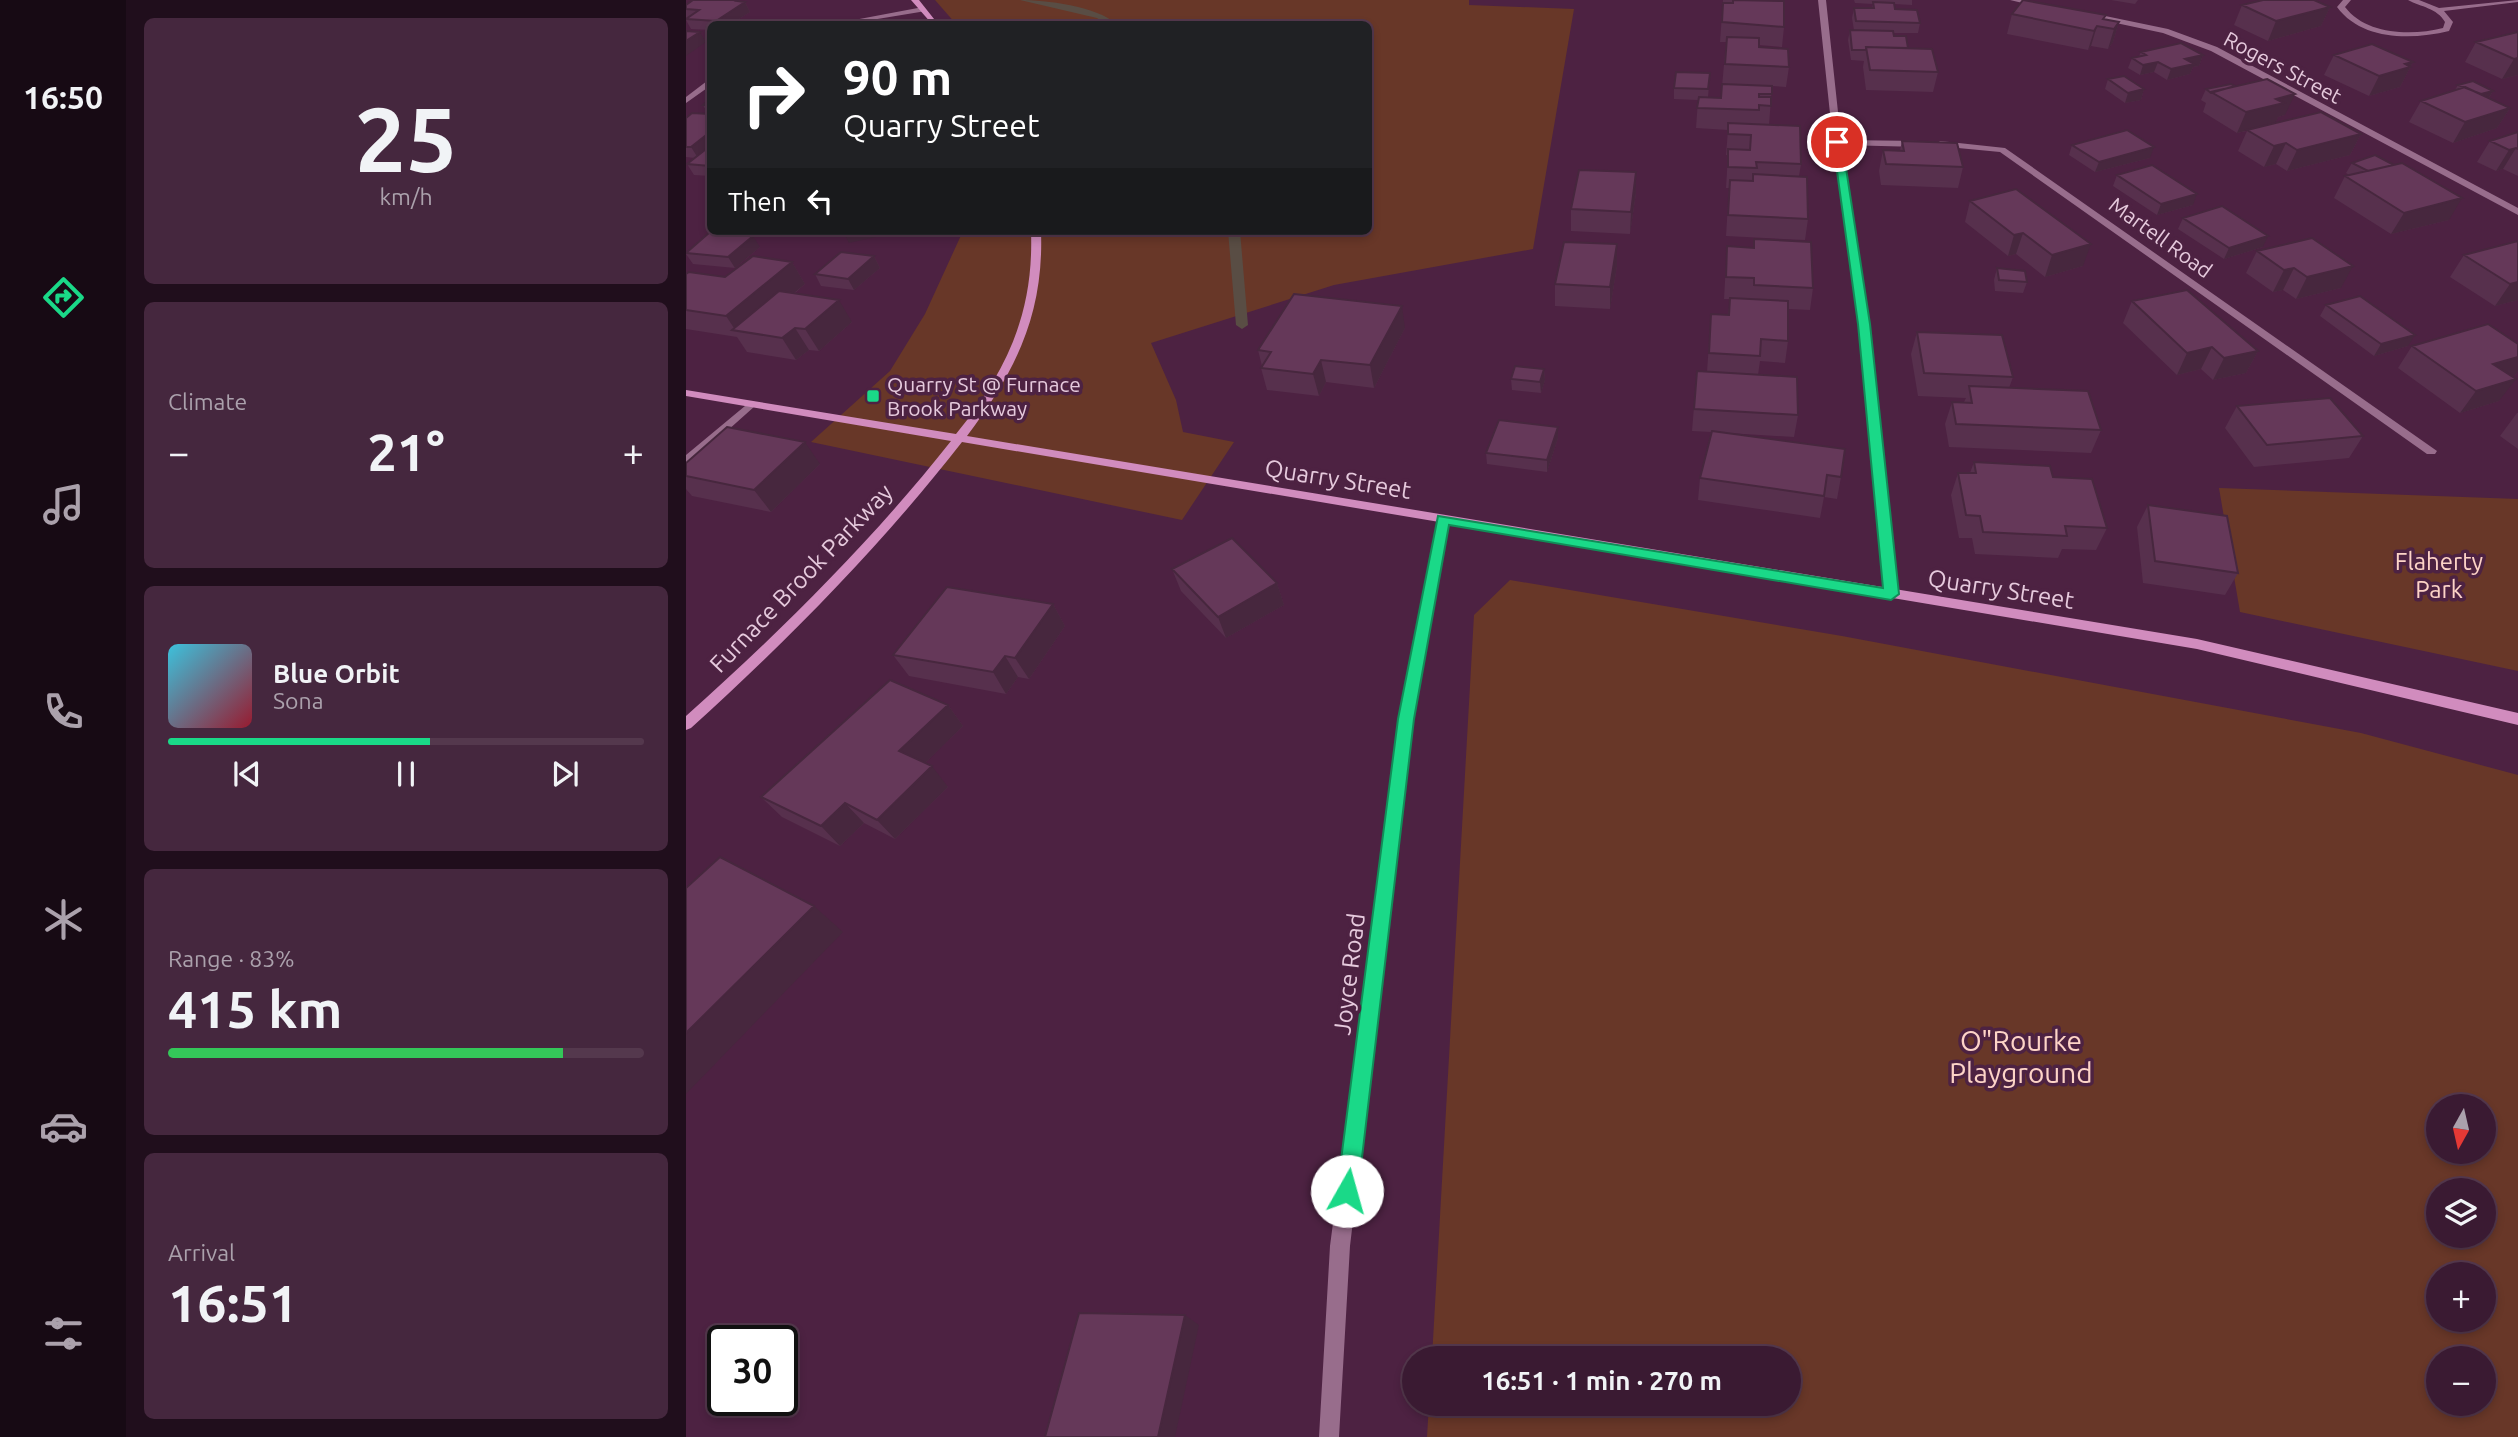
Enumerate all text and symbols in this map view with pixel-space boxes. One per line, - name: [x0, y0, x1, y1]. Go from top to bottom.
- street label: Rogers Street: [2220, 26, 2346, 108]
- icon: right: [728, 49, 819, 140]
- text: 90 m: [843, 49, 952, 104]
- text: 16:50: [23, 79, 103, 115]
- text: 25: [355, 87, 457, 189]
- text: Quarry Street: [843, 107, 1040, 143]
- pin: [1807, 112, 1867, 172]
- icon: arrive: [1818, 123, 1856, 161]
- icon: left: [801, 182, 839, 220]
- text: km/h: [379, 184, 433, 209]
- text: Then: [728, 187, 787, 216]
- street label: Martell Road: [2105, 192, 2217, 282]
- icon: directions: [39, 273, 88, 322]
- place label: Quarry St @ Furnace Brook Parkway: [887, 372, 1081, 420]
- marker: Quarry St @ Furnace Brook Parkway: [865, 388, 881, 404]
- text: Climate: [168, 389, 247, 414]
- text: 21°: [367, 423, 445, 481]
- text: −: [168, 431, 189, 473]
- text: +: [623, 431, 644, 473]
- street label: Quarry Street: [1263, 454, 1413, 504]
- street label: Furnace Brook Parkway: [704, 478, 898, 678]
- icon: music: [39, 480, 88, 529]
- park label: Flaherty Park: [2395, 548, 2484, 603]
- street label: Quarry Street: [1926, 564, 2076, 614]
- text: Blue Orbit: [273, 659, 400, 688]
- icon: phone: [39, 687, 88, 736]
- text: Sona: [273, 688, 323, 713]
- icon: previous: [228, 755, 266, 793]
- icon: pause: [387, 755, 425, 793]
- icon: next: [546, 755, 584, 793]
- icon: climate: [39, 895, 88, 944]
- street label: Joyce Road: [1328, 912, 1370, 1036]
- text: Range · 83%: [168, 946, 295, 971]
- text: 415 km: [168, 980, 342, 1038]
- park label: O"Rourke Playground: [1949, 1025, 2093, 1088]
- north arrow: [2426, 1094, 2496, 1164]
- map controls: [2426, 1094, 2496, 1416]
- icon: car: [39, 1102, 88, 1151]
- position arrow: [1310, 1154, 1384, 1228]
- button: layers: [2426, 1178, 2496, 1248]
- text: Arrival: [168, 1240, 235, 1265]
- button: +: [2426, 1262, 2496, 1332]
- text: 16:51: [168, 1274, 298, 1332]
- icon: filters: [39, 1309, 88, 1358]
- speed limit sign: 30: [707, 1325, 798, 1416]
- button: −: [2426, 1346, 2496, 1416]
- text: 16:51 · 1 min · 270 m: [1481, 1366, 1722, 1395]

